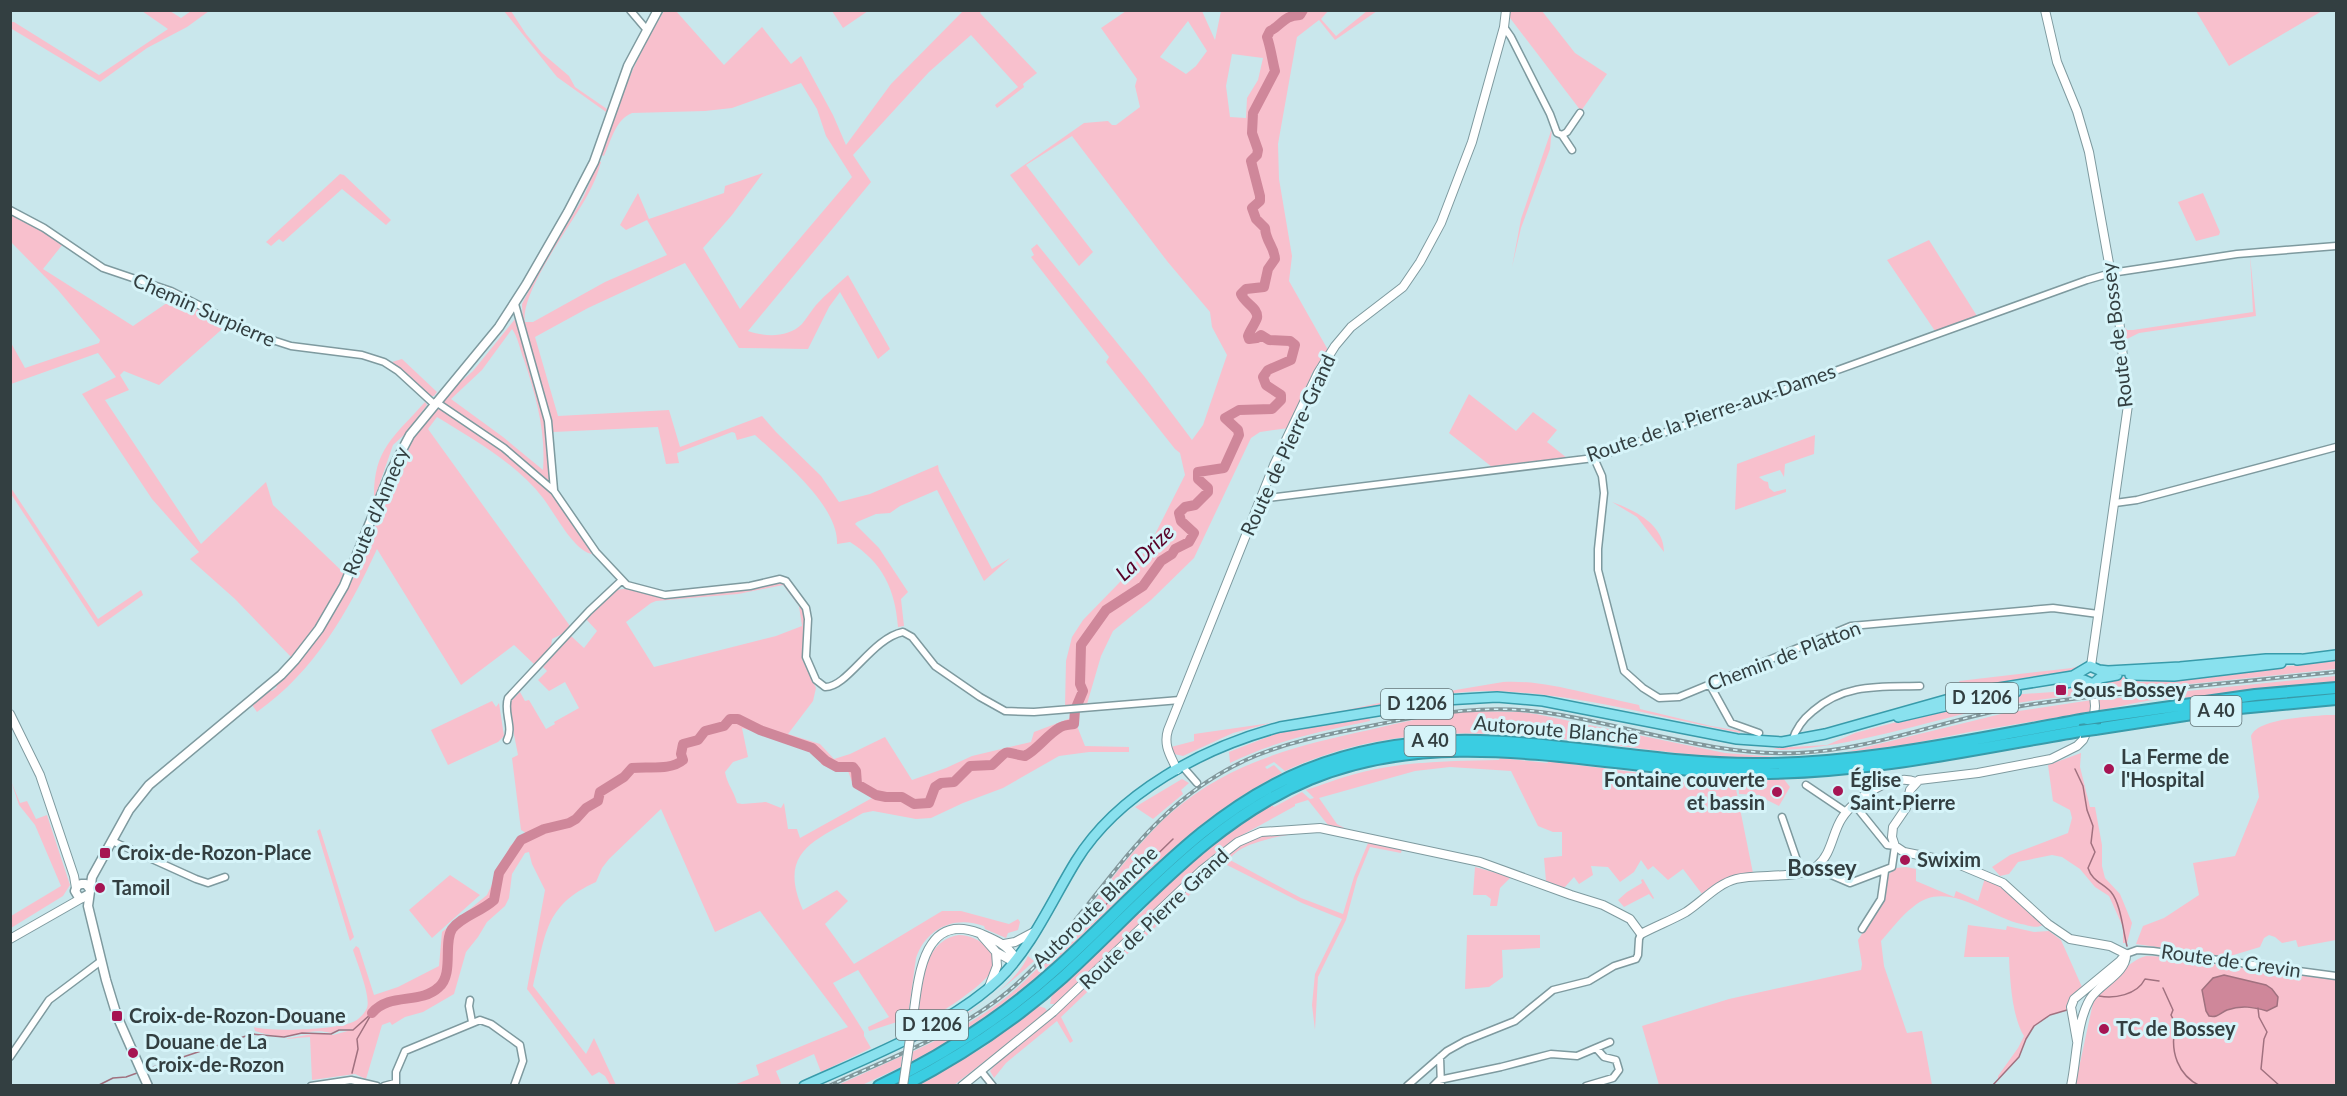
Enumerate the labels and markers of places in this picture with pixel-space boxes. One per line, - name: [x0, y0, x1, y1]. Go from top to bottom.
- place label: Sous-Bossey: [2073, 677, 2186, 701]
- marker: Sous-Bossey: [2054, 683, 2068, 697]
- place label: La Ferme de l'Hospital: [2121, 744, 2230, 791]
- marker: La Ferme de l'Hospital: [2102, 762, 2116, 776]
- place label: Fontaine couverte et bassin: [1604, 767, 1765, 814]
- place label: Église Saint-Pierre: [1850, 767, 1956, 814]
- marker: Église Saint-Pierre: [1831, 784, 1845, 798]
- marker: Fontaine couverte et bassin: [1770, 785, 1784, 799]
- place label: Croix-de-Rozon-Place: [117, 840, 312, 864]
- marker: Croix-de-Rozon-Place: [98, 846, 112, 860]
- place label: Swixim: [1917, 847, 1981, 871]
- marker: Swixim: [1898, 853, 1912, 867]
- place label: Tamoil: [112, 875, 170, 899]
- marker: Tamoil: [93, 881, 107, 895]
- place label: Croix-de-Rozon-Douane: [129, 1003, 346, 1027]
- marker: Croix-de-Rozon-Douane: [110, 1009, 124, 1023]
- place label: TC de Bossey: [2116, 1016, 2236, 1040]
- marker: TC de Bossey: [2097, 1022, 2111, 1036]
- place label: Douane de La Croix-de-Rozon: [145, 1029, 284, 1076]
- marker: Douane de La Croix-de-Rozon: [126, 1046, 140, 1060]

